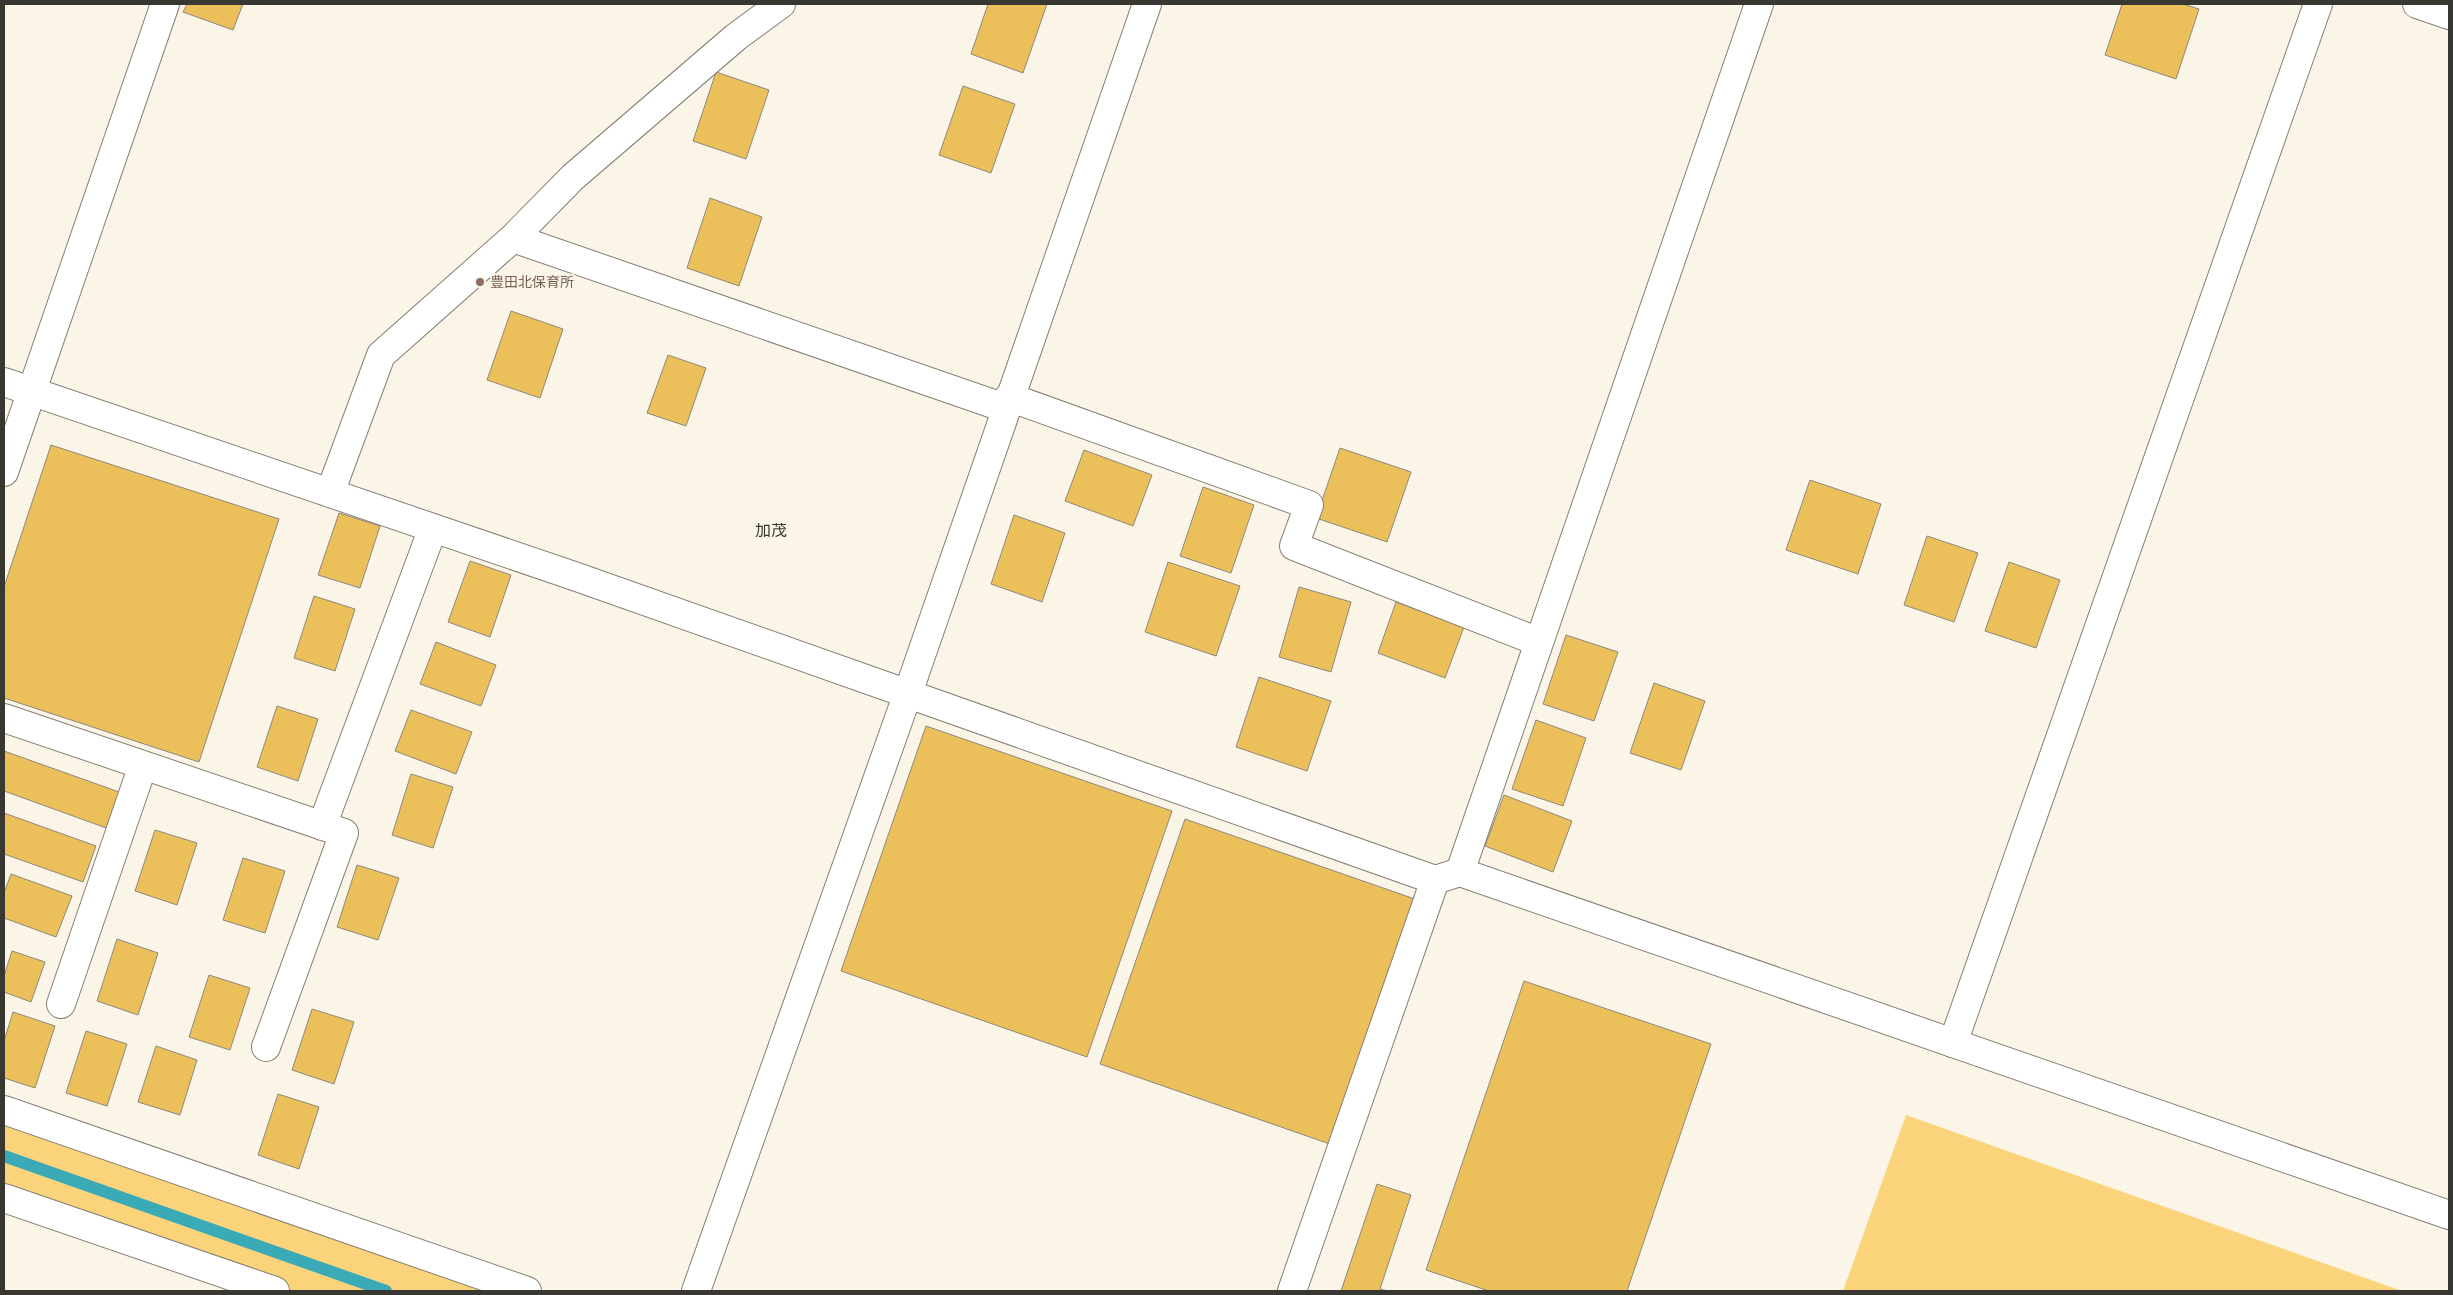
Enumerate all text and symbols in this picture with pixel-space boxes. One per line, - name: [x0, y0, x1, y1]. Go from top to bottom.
- place label: 豊田北保育所: [490, 273, 574, 291]
- marker: 豊田北保育所: [474, 276, 486, 288]
- district label: 加茂: [755, 520, 787, 540]

